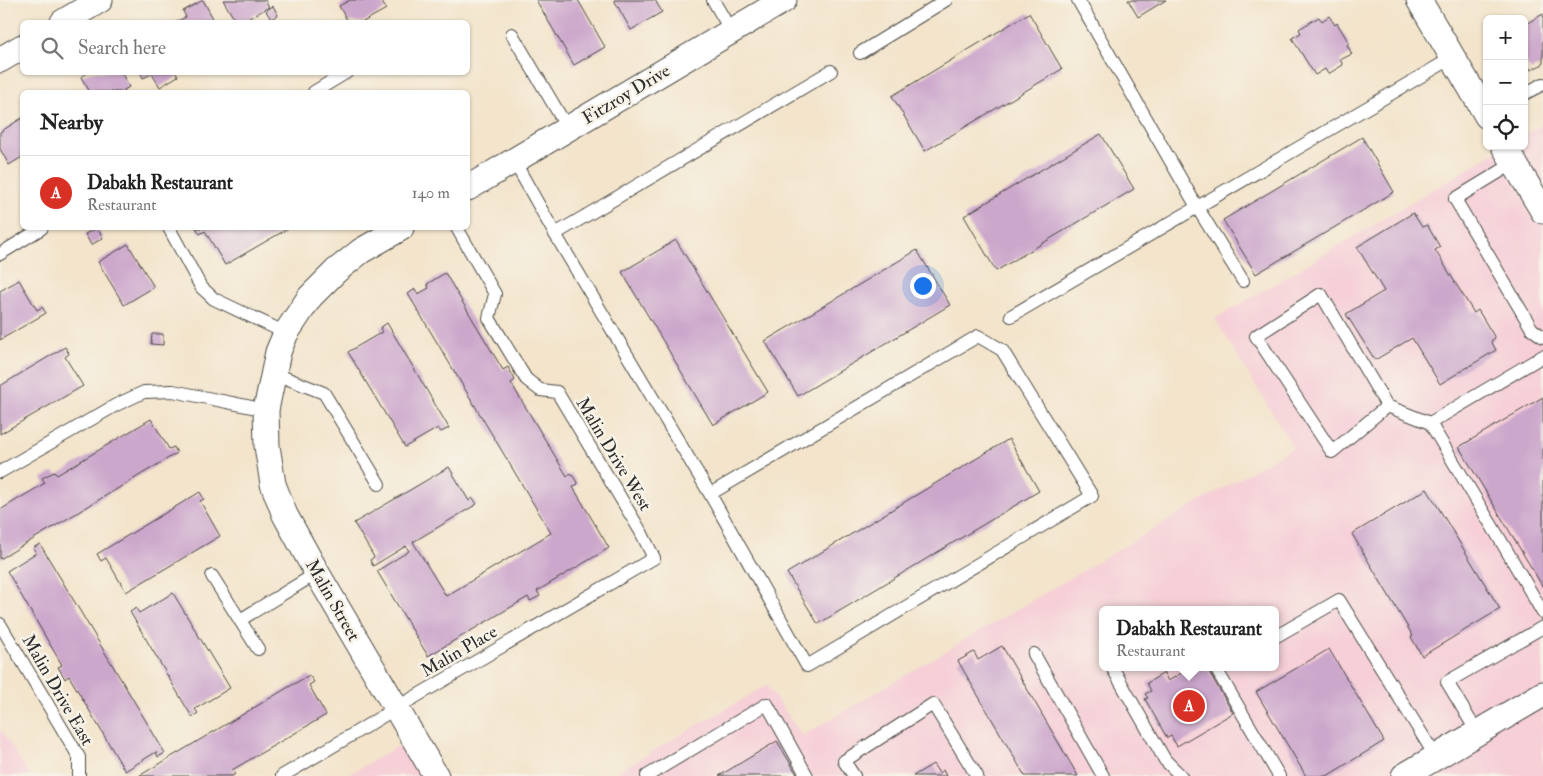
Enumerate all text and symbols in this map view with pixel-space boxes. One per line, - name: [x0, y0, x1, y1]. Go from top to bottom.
- map controls: [1483, 15, 1528, 150]
- button: +: [1483, 15, 1528, 60]
- search box: [20, 20, 470, 75]
- icon: search: [38, 34, 66, 62]
- text: Search here: [78, 36, 166, 60]
- street label: Fitzroy Drive: [578, 59, 675, 130]
- button: −: [1483, 60, 1528, 105]
- button: locate: [1483, 105, 1528, 150]
- text: Nearby: [40, 109, 103, 136]
- text: Dabakh Restaurant: [87, 171, 233, 195]
- text: A: [51, 183, 61, 203]
- text: 140 m: [412, 183, 450, 203]
- text: Restaurant: [87, 195, 156, 215]
- your location: [910, 273, 936, 299]
- street label: Malin Drive West: [571, 393, 657, 515]
- street label: Malin Street: [300, 555, 365, 645]
- popup: [1099, 606, 1279, 671]
- text: Dabakh Restaurant: [1116, 617, 1262, 641]
- street label: Malin Place: [417, 620, 502, 683]
- street label: Malin Drive East: [16, 631, 99, 750]
- text: Restaurant: [1116, 641, 1186, 661]
- pin: A: [1173, 687, 1205, 725]

